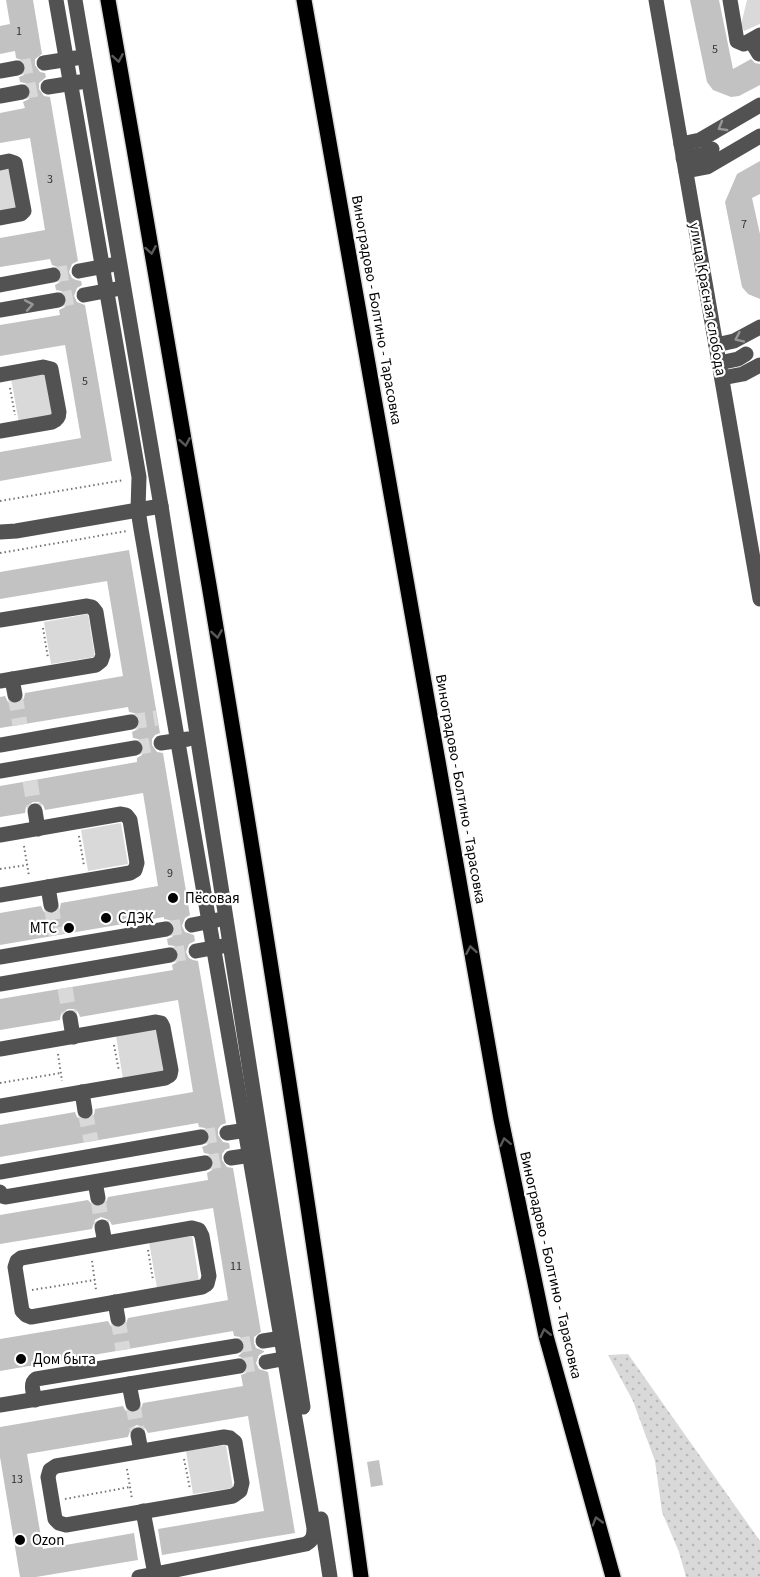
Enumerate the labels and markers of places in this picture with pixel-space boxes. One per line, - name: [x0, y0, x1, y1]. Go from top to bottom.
- place label: Пёсовая: [185, 888, 240, 909]
- marker: Пёсовая: [166, 891, 180, 905]
- place label: СДЭК: [118, 908, 154, 929]
- marker: СДЭК: [99, 911, 113, 925]
- place label: МТС: [30, 918, 57, 939]
- marker: МТС: [62, 921, 76, 935]
- place label: Дом быта: [33, 1349, 96, 1370]
- marker: Дом быта: [14, 1352, 28, 1366]
- place label: Ozon: [32, 1530, 64, 1551]
- marker: Ozon: [13, 1533, 27, 1547]

